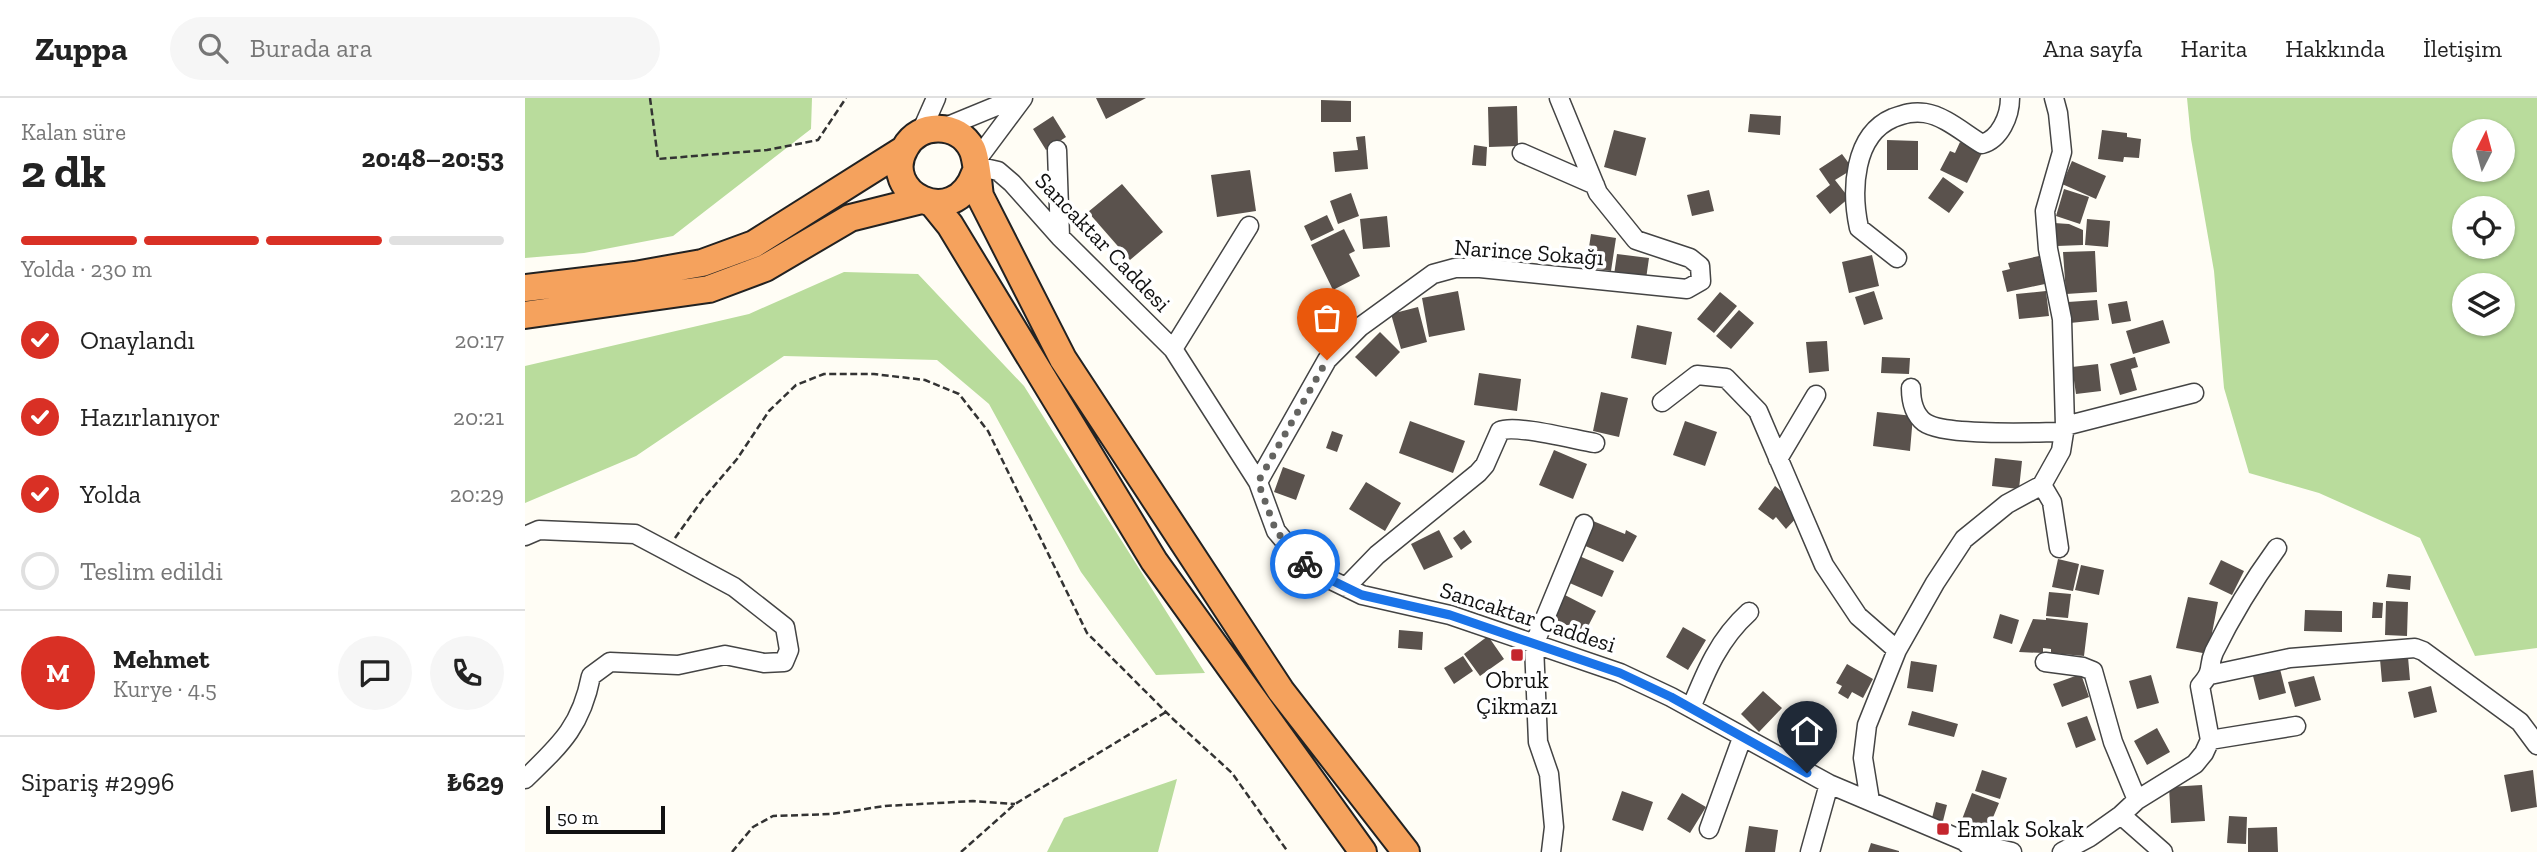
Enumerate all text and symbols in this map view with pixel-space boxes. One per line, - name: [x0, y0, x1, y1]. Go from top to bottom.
- search box: [170, 17, 660, 80]
- text: Zuppa: [35, 29, 128, 68]
- icon: search: [194, 29, 232, 67]
- text: Burada ara: [250, 32, 372, 64]
- text: Ana sayfa: [2043, 34, 2143, 63]
- text: Harita: [2181, 34, 2247, 63]
- text: Hakkında: [2285, 34, 2385, 63]
- text: İletişim: [2423, 34, 2502, 63]
- text: Kalan süre: [21, 118, 126, 146]
- north arrow: [2452, 119, 2515, 182]
- map controls: [2452, 119, 2515, 336]
- text: 20:48–20:53: [362, 142, 504, 174]
- text: 2 dk: [21, 144, 106, 199]
- street label: Sancaktar Caddesi: [1029, 166, 1177, 318]
- button: locate: [2452, 196, 2515, 259]
- street label: Narince Sokağı: [1453, 233, 1605, 271]
- text: Yolda · 230 m: [21, 255, 152, 283]
- button: layers: [2452, 273, 2515, 336]
- pin: [1297, 288, 1357, 360]
- icon: bag: [1308, 299, 1346, 337]
- icon: check: [21, 321, 59, 359]
- text: Onaylandı: [80, 324, 195, 356]
- text: 20:17: [454, 326, 504, 354]
- icon: check: [21, 398, 59, 436]
- text: Hazırlanıyor: [80, 401, 221, 433]
- text: 20:21: [453, 403, 504, 431]
- icon: check: [21, 475, 59, 513]
- text: Yolda: [80, 478, 141, 510]
- text: 20:29: [450, 480, 504, 508]
- courier: [1270, 529, 1340, 599]
- icon: bike: [1286, 545, 1324, 583]
- text: Teslim edildi: [80, 555, 223, 587]
- street label: Sancaktar Caddesi: [1437, 575, 1619, 659]
- button: chat: [338, 636, 412, 710]
- button: phone: [430, 636, 504, 710]
- text: Mehmet: [113, 643, 209, 675]
- marker: Obruk Çikmazı: [1509, 647, 1525, 663]
- text: M: [46, 657, 70, 689]
- place label: Obruk Çikmazı: [1476, 666, 1558, 720]
- text: Kurye · 4.5: [113, 675, 217, 703]
- pin: [1777, 701, 1837, 773]
- icon: home: [1788, 712, 1826, 750]
- text: Sipariş #2996: [21, 766, 175, 798]
- text: ₺629: [446, 766, 504, 798]
- scale bar: [546, 803, 665, 835]
- text: 50 m: [557, 806, 598, 829]
- place label: Emlak Sokak: [1957, 815, 2084, 843]
- marker: Emlak Sokak: [1935, 821, 1951, 837]

